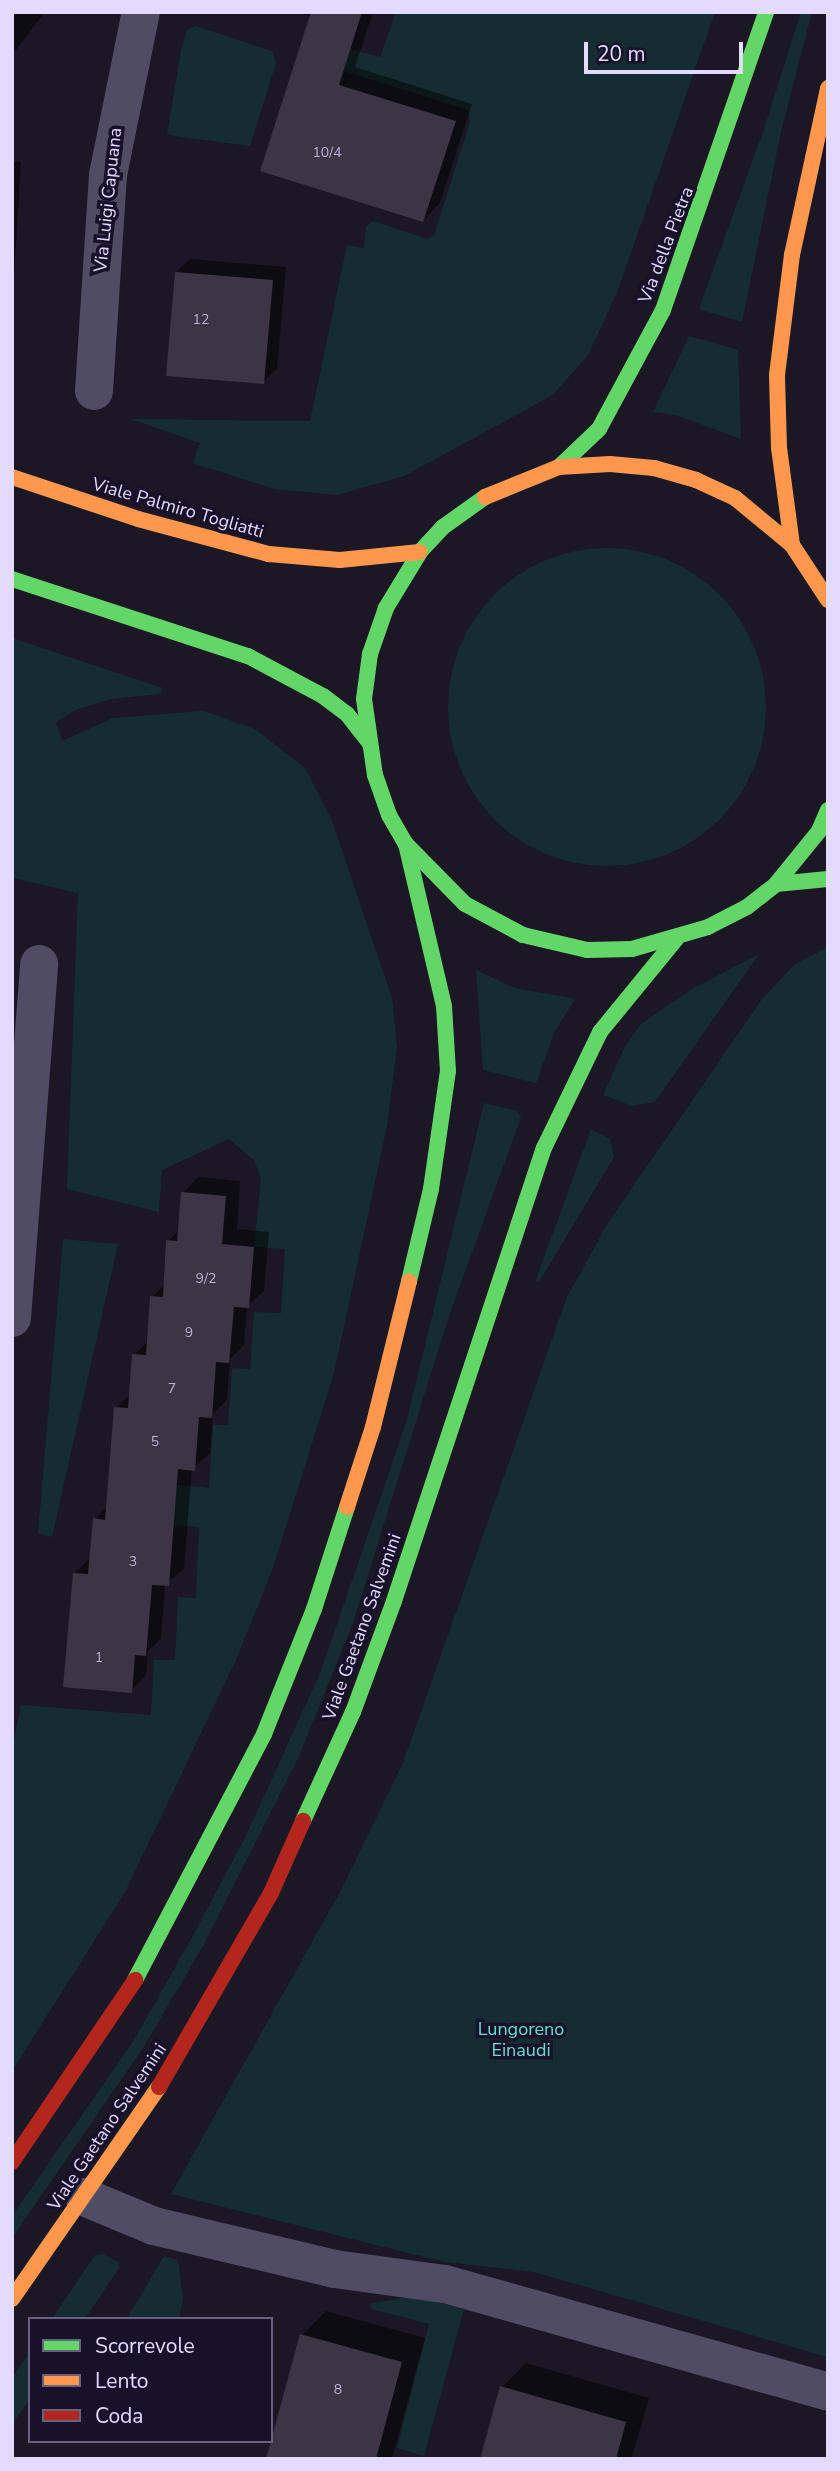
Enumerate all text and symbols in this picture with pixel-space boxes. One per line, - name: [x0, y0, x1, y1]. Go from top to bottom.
- scale bar: [588, 28, 747, 72]
- text: 20 m: [597, 40, 646, 68]
- street label: Via Luigi Capuana: [90, 127, 126, 273]
- house number: 10/4: [312, 145, 342, 161]
- street label: Via della Pietra: [634, 184, 698, 306]
- house number: 12: [193, 312, 209, 328]
- street label: Viale Palmiro Togliatti: [90, 473, 266, 543]
- house number: 9/2: [196, 1271, 216, 1287]
- house number: 9: [185, 1325, 193, 1341]
- house number: 7: [168, 1381, 176, 1397]
- house number: 5: [151, 1434, 159, 1450]
- street label: Viale Gaetano Salvemini: [318, 1531, 406, 1723]
- house number: 3: [129, 1554, 137, 1570]
- house number: 1: [95, 1650, 103, 1666]
- park label: Lungoreno Einaudi: [478, 2019, 564, 2062]
- street label: Viale Gaetano Salvemini: [43, 2039, 171, 2215]
- legend: [28, 2317, 273, 2443]
- text: Scorrevole: [95, 2332, 195, 2360]
- text: Lento: [95, 2367, 148, 2395]
- house number: 8: [334, 2382, 342, 2398]
- text: Coda: [95, 2402, 143, 2430]

